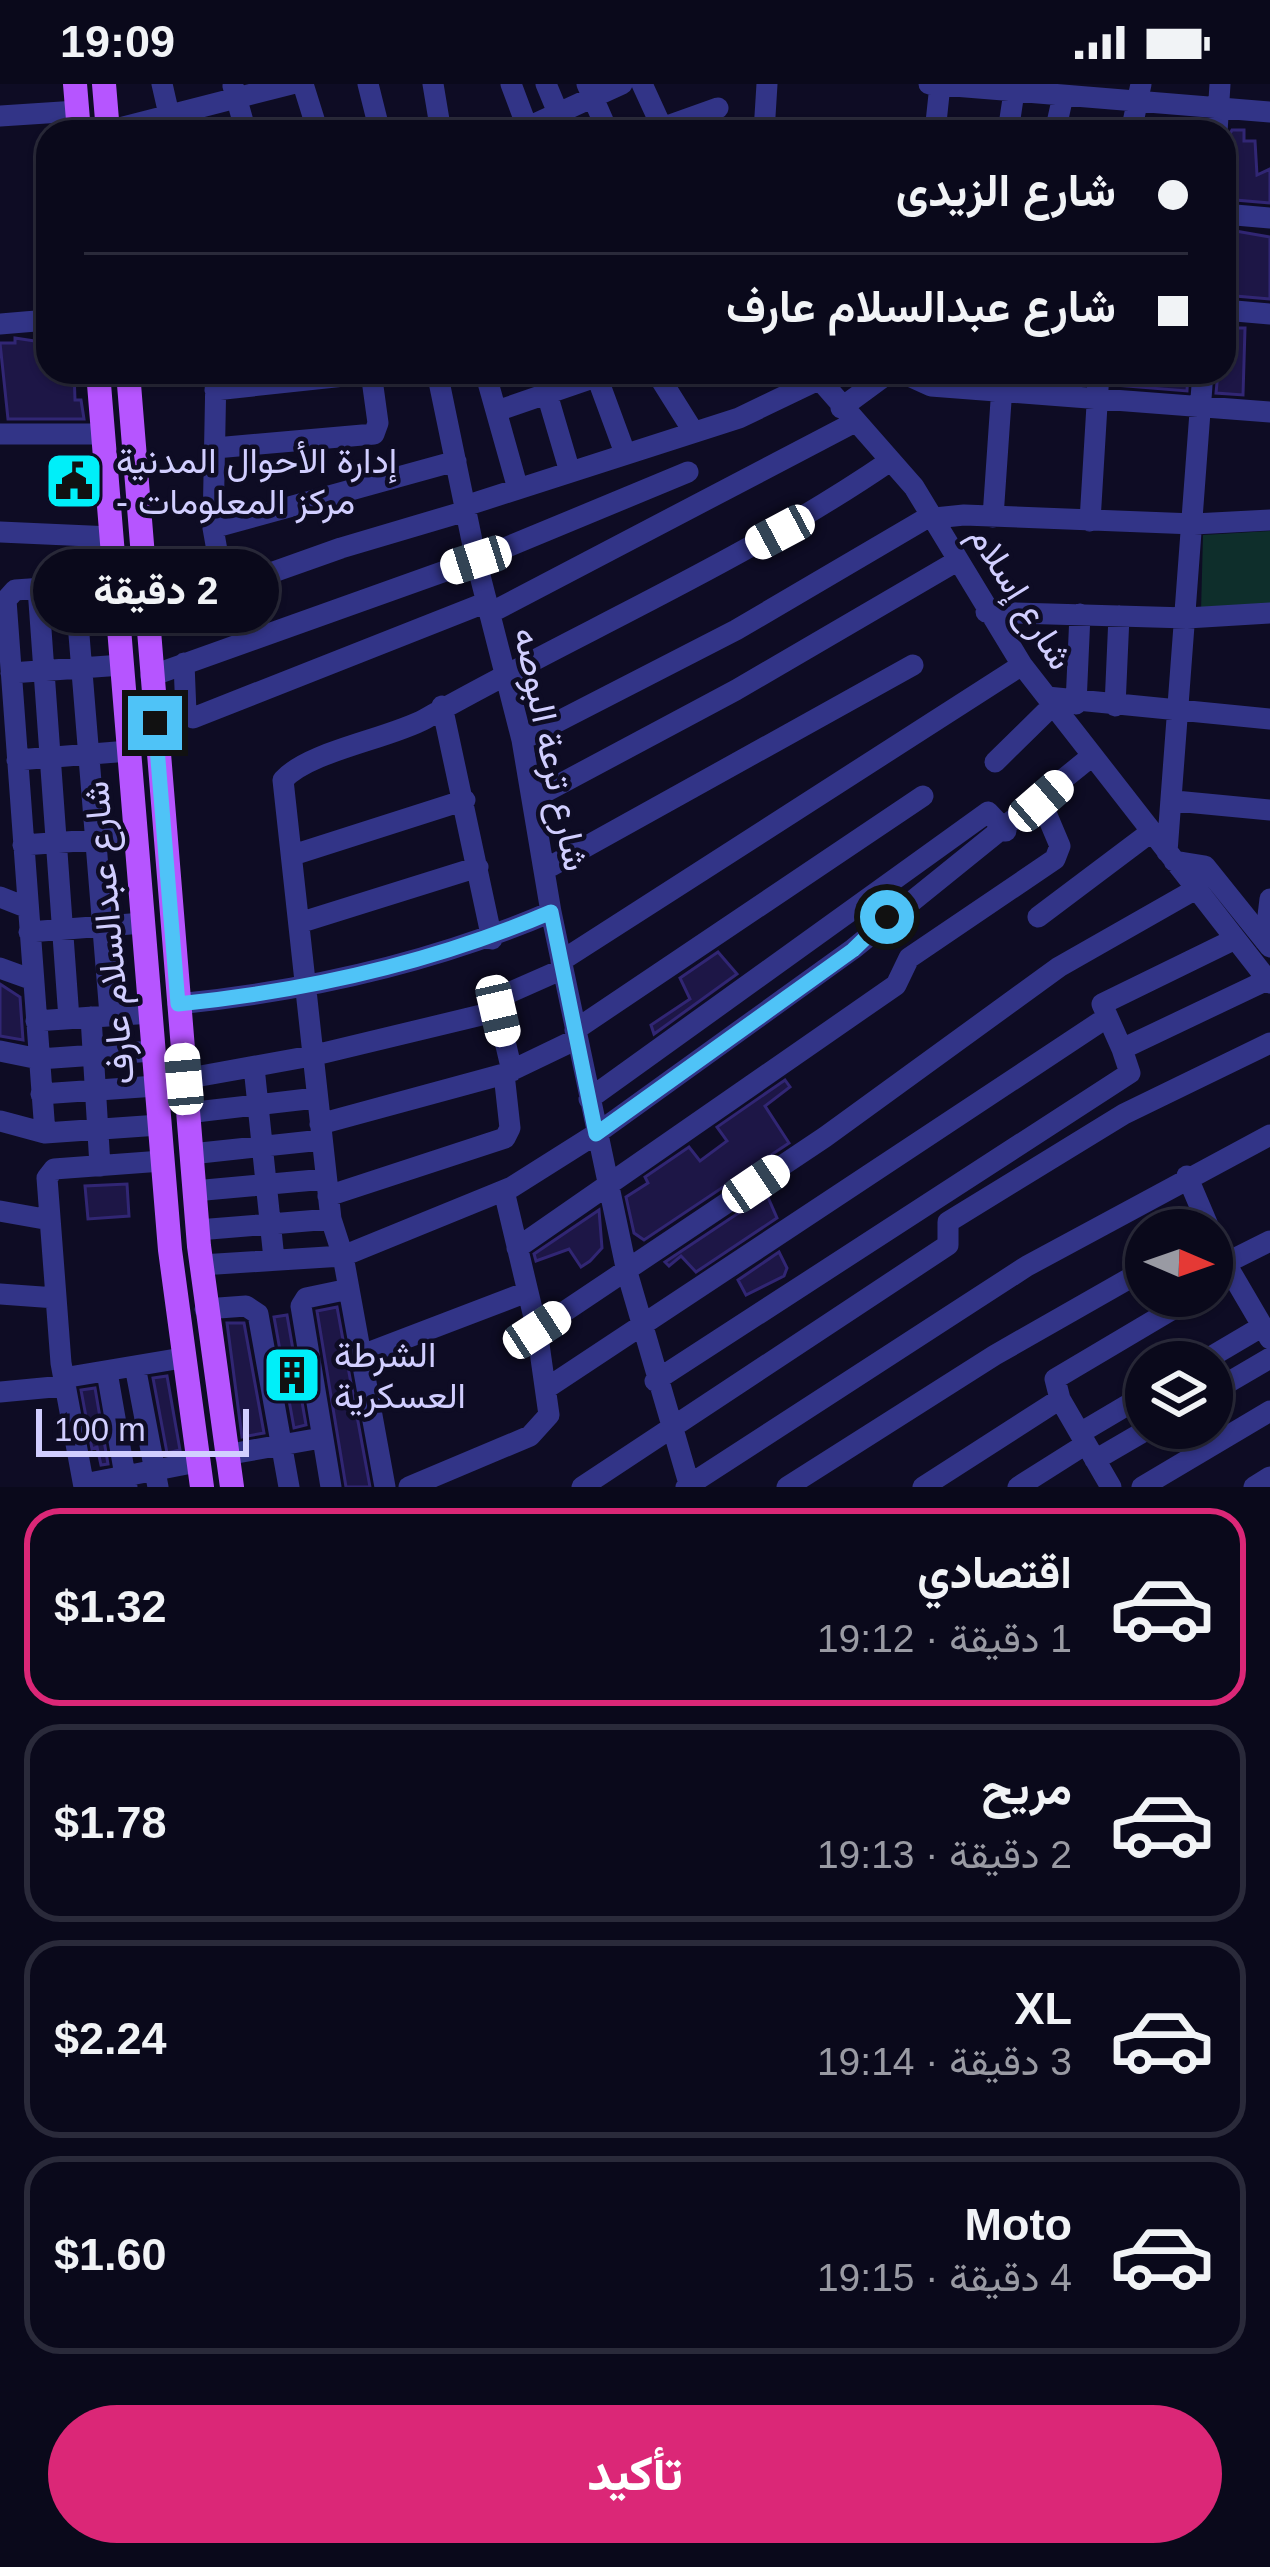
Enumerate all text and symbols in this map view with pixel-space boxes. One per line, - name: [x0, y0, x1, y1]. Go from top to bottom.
- text: 19:09: [60, 16, 175, 67]
- text: شارع الزيدى: [896, 165, 1116, 216]
- text: شارع عبدالسلام عارف: [726, 281, 1116, 332]
- place label: إدارة الأحوال المدنية - مركز المعلومات: [116, 440, 397, 524]
- public building icon: إدارة الأحوال المدنية - مركز المعلومات: [43, 450, 105, 512]
- car: [740, 499, 820, 565]
- street label: شارع إسلام: [958, 518, 1082, 679]
- car: [436, 532, 516, 588]
- callout: 2 دقيقة: [32, 549, 278, 633]
- text: 2 دقيقة: [94, 569, 218, 612]
- street label: شارع ترعة البوصه: [502, 624, 597, 875]
- route end: [128, 696, 182, 750]
- car: [1002, 764, 1080, 838]
- street label: شارع عبدالسلام عارف: [75, 779, 146, 1086]
- route start: [860, 890, 914, 944]
- car: [472, 972, 524, 1050]
- car: [163, 1042, 205, 1116]
- car: [716, 1149, 796, 1219]
- north arrow: [1125, 1209, 1233, 1317]
- map controls: [1125, 1209, 1233, 1449]
- car: [497, 1295, 577, 1365]
- place label: الشرطة العسكرية: [334, 1334, 466, 1418]
- button: layers: [1125, 1341, 1233, 1449]
- building icon: الشرطة العسكرية: [261, 1344, 323, 1406]
- scale bar: [36, 1403, 249, 1456]
- text: 100 m: [54, 1411, 146, 1448]
- text: اقتصادي: [917, 1547, 1072, 1598]
- icon: car: [1108, 1553, 1216, 1661]
- text: $1.32: [54, 1581, 167, 1632]
- text: 1 دقيقة · 19:12: [817, 1617, 1072, 1660]
- text: مريح: [981, 1763, 1072, 1814]
- icon: car: [1108, 1769, 1216, 1877]
- text: $1.78: [54, 1797, 167, 1848]
- text: 2 دقيقة · 19:13: [817, 1833, 1072, 1876]
- text: XL: [1014, 1983, 1072, 2034]
- icon: car: [1108, 1985, 1216, 2093]
- text: $2.24: [54, 2013, 167, 2064]
- text: 3 دقيقة · 19:14: [817, 2040, 1072, 2083]
- text: Moto: [965, 2199, 1072, 2250]
- icon: car: [1108, 2201, 1216, 2309]
- text: $1.60: [54, 2229, 167, 2280]
- text: 4 دقيقة · 19:15: [817, 2256, 1072, 2299]
- button: تأكيد: [48, 2405, 1222, 2543]

